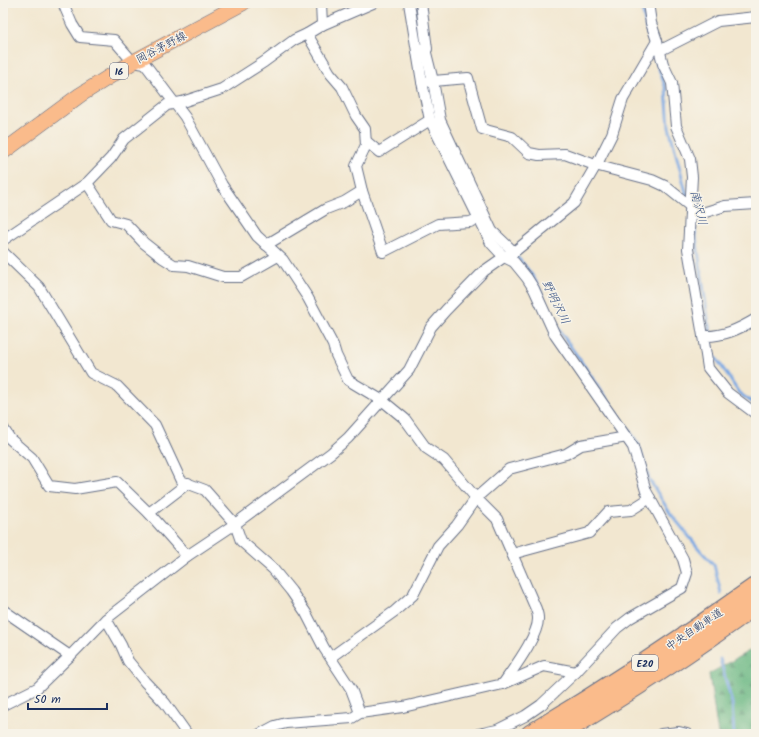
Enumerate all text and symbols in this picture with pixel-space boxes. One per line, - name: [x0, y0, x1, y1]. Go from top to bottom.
- street label: 岡谷茅野線: [133, 27, 190, 69]
- road number: 16: [110, 63, 128, 79]
- water label: 南沢川: [685, 188, 712, 228]
- water label: 野明沢川: [536, 276, 575, 328]
- street label: 中央自動車道: [662, 604, 727, 656]
- road number: E20: [632, 655, 658, 671]
- scale bar: [28, 685, 107, 711]
- text: 50 m: [34, 690, 61, 709]

